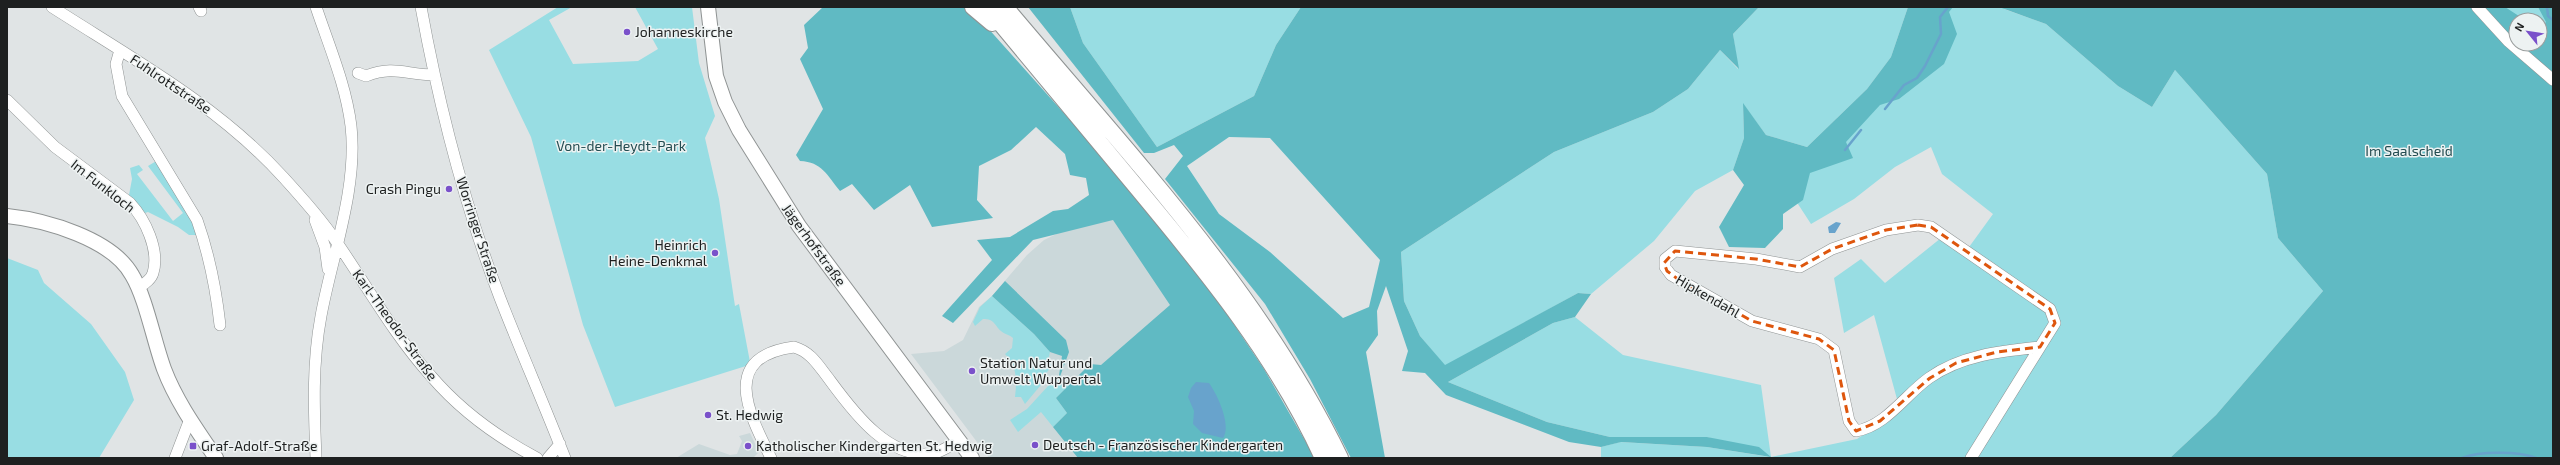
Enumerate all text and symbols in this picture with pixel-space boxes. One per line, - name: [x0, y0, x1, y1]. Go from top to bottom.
- north arrow: [2508, 12, 2548, 52]
- text: N: [2511, 20, 2527, 33]
- place label: Johanneskirche: [635, 23, 733, 40]
- marker: Johanneskirche: [622, 27, 632, 37]
- street label: Fuhlrottstraße: [127, 50, 215, 117]
- park label: Von-der-Heydt-Park: [556, 137, 686, 154]
- park label: Im Saalscheid: [2365, 142, 2453, 159]
- street label: Im Funkloch: [68, 155, 139, 216]
- street label: Worringer Straße: [453, 174, 504, 285]
- place label: Crash Pingu: [366, 180, 441, 197]
- marker: Crash Pingu: [444, 184, 454, 194]
- street label: Jägerhofstraße: [779, 200, 850, 289]
- place label: Heinrich Heine-Denkmal: [609, 236, 708, 269]
- marker: Heinrich Heine-Denkmal: [710, 248, 720, 258]
- street label: Karl-Theodor-Straße: [349, 266, 441, 384]
- street label: Hipkendahl: [1673, 270, 1744, 321]
- place label: Station Natur und Umwelt Wuppertal: [980, 354, 1101, 387]
- marker: Station Natur und Umwelt Wuppertal: [967, 366, 977, 376]
- place label: St. Hedwig: [716, 406, 783, 423]
- marker: St. Hedwig: [703, 410, 713, 420]
- place label: Deutsch - Französischer Kindergarten: [1043, 436, 1283, 453]
- place label: Graf-Adolf-Straße: [201, 437, 317, 454]
- place label: Katholischer Kindergarten St. Hedwig: [756, 437, 993, 454]
- marker: Deutsch - Französischer Kindergarten: [1030, 440, 1040, 450]
- marker: Graf-Adolf-Straße: [188, 441, 198, 451]
- marker: Katholischer Kindergarten St. Hedwig: [743, 441, 753, 451]

